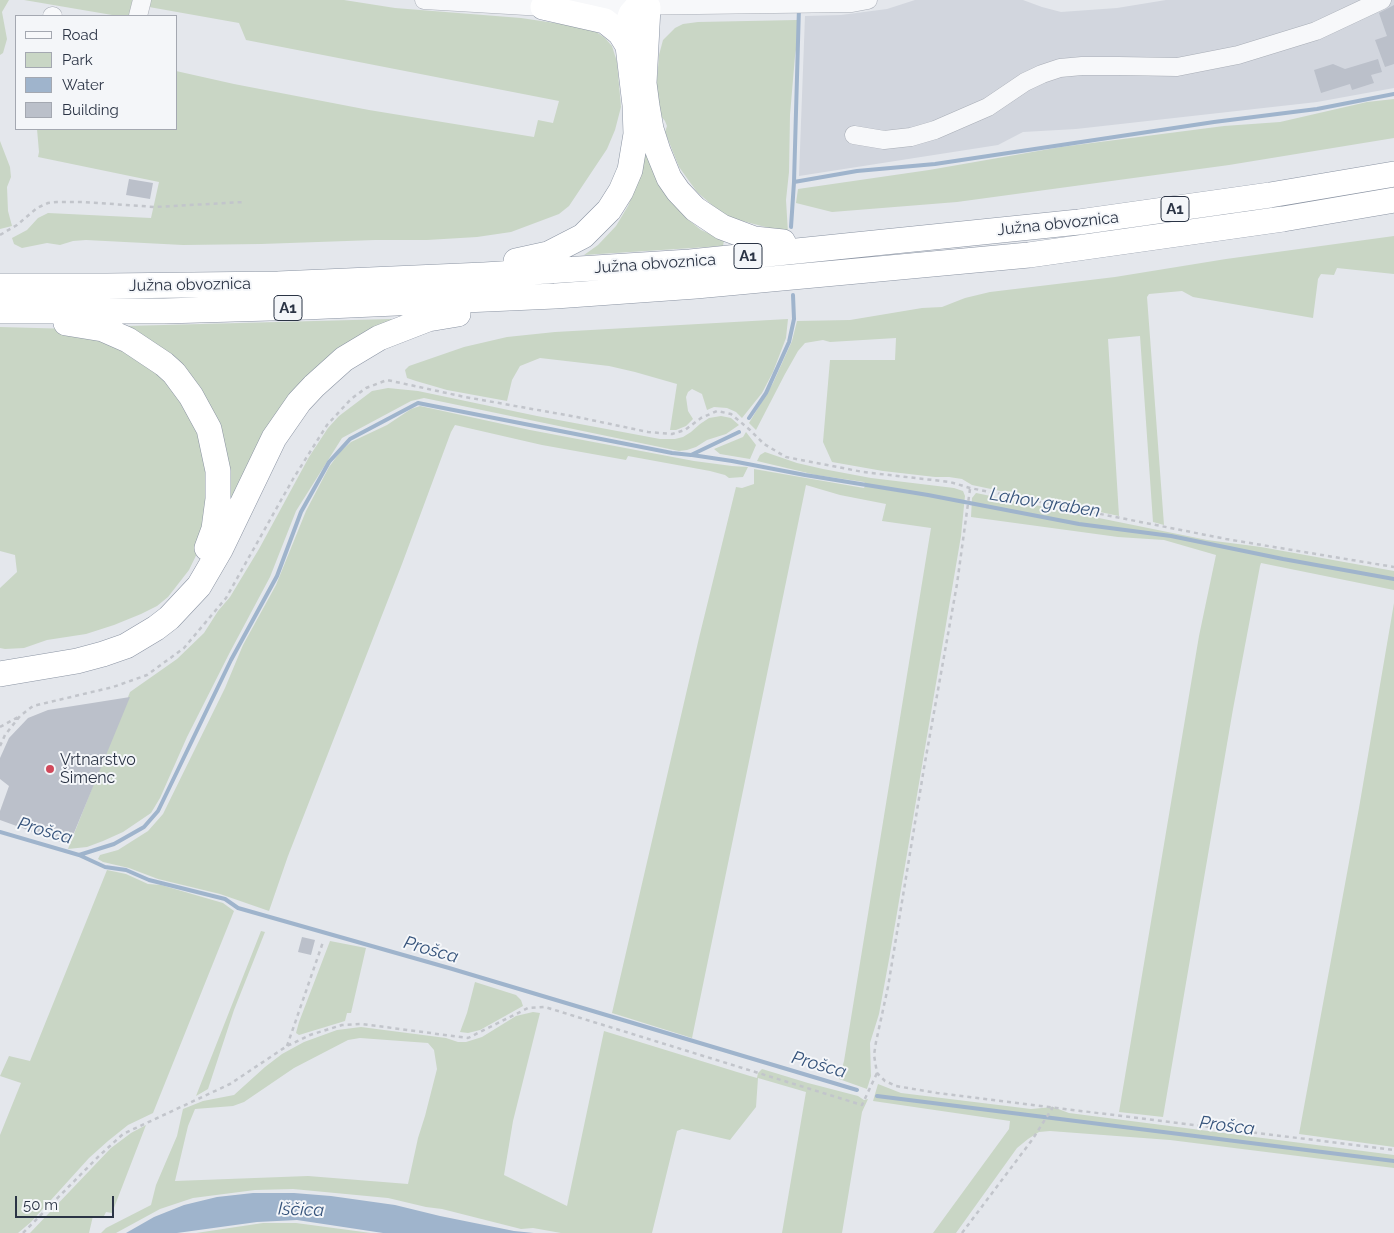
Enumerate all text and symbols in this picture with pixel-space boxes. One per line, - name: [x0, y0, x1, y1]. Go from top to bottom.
- legend: [15, 15, 178, 130]
- text: Road: [62, 26, 98, 44]
- text: Park: [62, 51, 93, 69]
- text: Water: [62, 76, 104, 94]
- text: Building: [62, 101, 119, 119]
- road number: A1: [1161, 196, 1189, 222]
- street label: Južna obvoznica: [996, 208, 1120, 240]
- road number: A1: [734, 244, 762, 268]
- street label: Južna obvoznica: [593, 250, 717, 278]
- street label: Južna obvoznica: [129, 274, 251, 296]
- road number: A1: [274, 296, 302, 320]
- water label: Lahov graben: [988, 484, 1102, 522]
- place label: Vrtnarstvo Šimenc: [60, 750, 136, 788]
- marker: Vrtnarstvo Šimenc: [44, 763, 56, 775]
- water label: Prošca: [15, 813, 75, 849]
- water label: Prošca: [401, 932, 461, 968]
- water label: Prošca: [789, 1047, 849, 1083]
- water label: Prošca: [1198, 1112, 1256, 1140]
- scale bar: [18, 1186, 116, 1218]
- text: 50 m: [23, 1196, 58, 1214]
- water label: Iščica: [277, 1198, 325, 1222]

